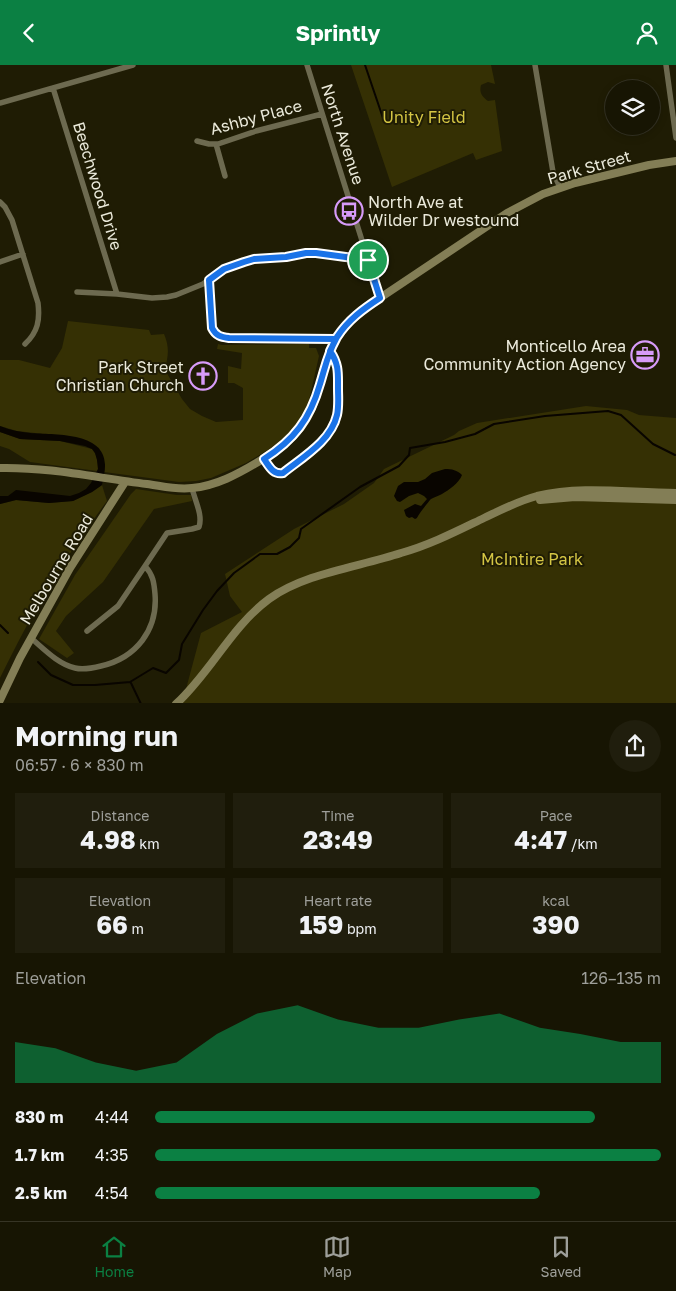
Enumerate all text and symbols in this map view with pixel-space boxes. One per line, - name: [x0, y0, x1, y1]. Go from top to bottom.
- icon: back: [15, 19, 43, 47]
- text: Sprintly: [295, 19, 381, 46]
- icon: person: [633, 19, 661, 47]
- map controls: [605, 80, 660, 135]
- button: layers: [605, 80, 660, 135]
- street label: North Avenue: [317, 81, 369, 187]
- street label: Ashby Place: [208, 95, 304, 139]
- park label: Unity Field: [382, 107, 466, 127]
- street label: Beechwood Drive: [69, 119, 127, 253]
- street label: Park Street: [545, 146, 633, 188]
- place label: North Ave at Wilder Dr westound: [368, 192, 519, 230]
- bus stop icon: North Ave at Wilder Dr westound: [334, 196, 364, 226]
- pin: [347, 239, 389, 281]
- icon: arrive: [354, 246, 382, 274]
- place label: Monticello Area Community Action Agency: [423, 336, 626, 374]
- office icon: Monticello Area Community Action Agency: [630, 340, 660, 370]
- place label: Park Street Christian Church: [56, 357, 184, 395]
- church icon: Park Street Christian Church: [188, 361, 218, 391]
- street label: Melbourne Road: [15, 510, 97, 628]
- park label: McIntire Park: [481, 549, 583, 569]
- text: Morning run: [15, 719, 178, 752]
- button: share: [609, 720, 661, 772]
- text: 06:57 · 6 × 830 m: [15, 755, 144, 775]
- text: Distance: [91, 807, 149, 824]
- text: Time: [322, 807, 354, 824]
- text: Pace: [540, 807, 572, 824]
- text: 4.98: [80, 824, 136, 855]
- text: 23:49: [303, 824, 373, 855]
- text: 4:47: [514, 824, 567, 855]
- text: km: [136, 835, 160, 852]
- text: /km: [567, 835, 598, 852]
- text: Elevation: [89, 892, 151, 909]
- text: Heart rate: [304, 892, 372, 909]
- text: kcal: [542, 892, 570, 909]
- text: 66: [96, 909, 128, 940]
- text: 159: [299, 909, 343, 940]
- text: 390: [532, 909, 580, 940]
- text: m: [128, 920, 144, 937]
- text: bpm: [343, 920, 377, 937]
- text: Elevation: [15, 968, 86, 988]
- text: 126–135 m: [581, 968, 661, 988]
- text: 830 m: [15, 1107, 63, 1127]
- text: 4:44: [95, 1107, 129, 1127]
- text: 1.7 km: [15, 1145, 64, 1165]
- text: 4:35: [95, 1145, 128, 1165]
- text: 2.5 km: [15, 1183, 67, 1203]
- text: 4:54: [95, 1183, 129, 1203]
- tab: Home: [94, 1233, 134, 1280]
- tab: Map: [323, 1233, 352, 1280]
- tab: Saved: [541, 1233, 581, 1280]

